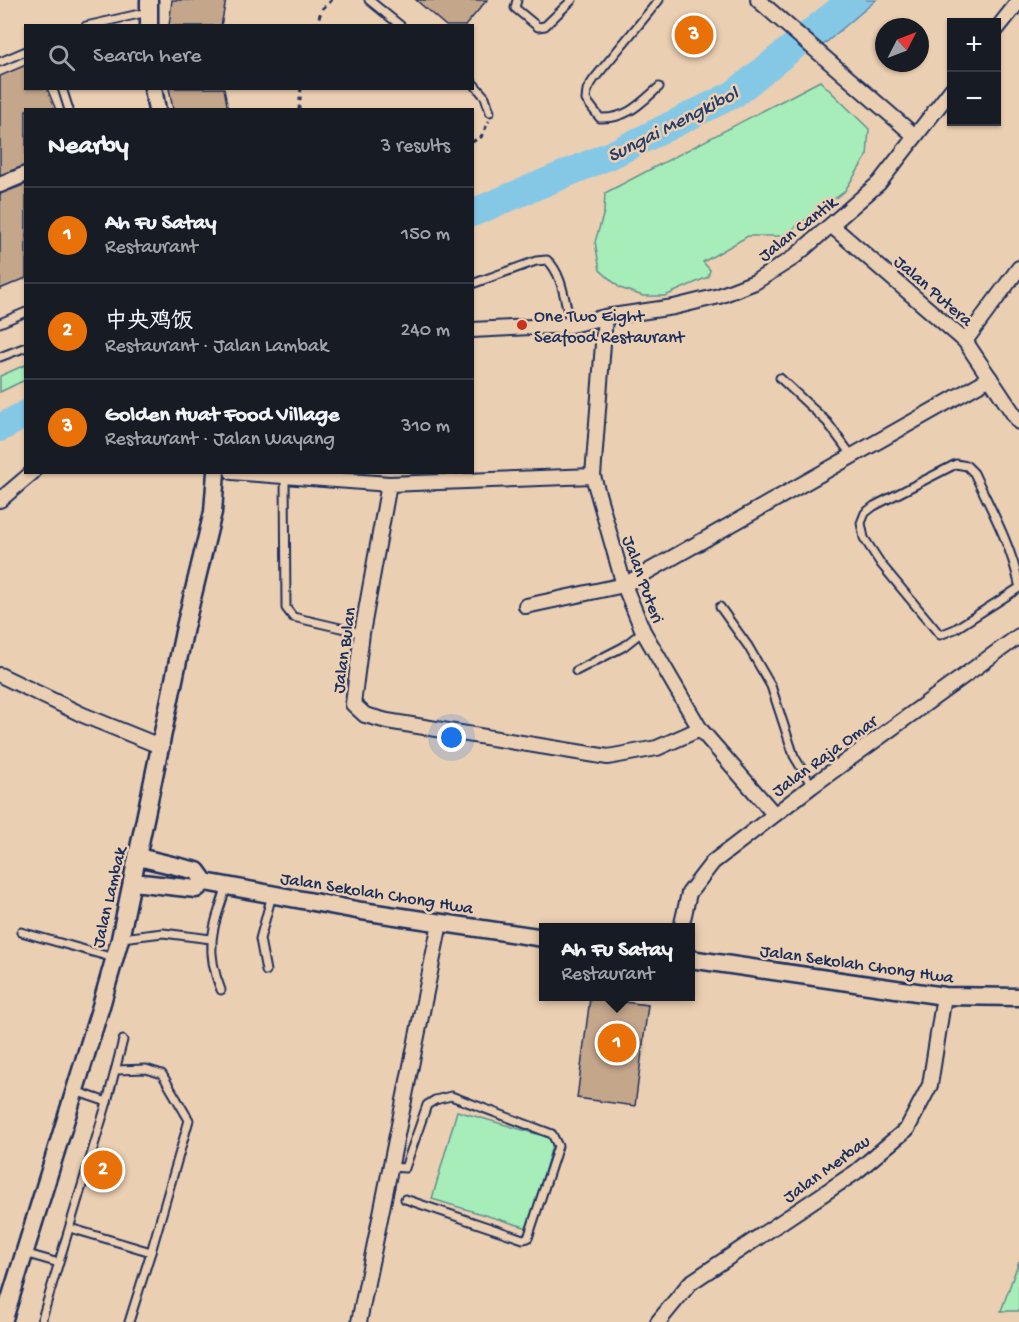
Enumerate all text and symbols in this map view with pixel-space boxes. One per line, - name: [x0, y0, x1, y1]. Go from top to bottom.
- pin: 3: [674, 12, 714, 57]
- north arrow: [875, 18, 929, 72]
- map controls: [947, 18, 1001, 126]
- button: +: [947, 18, 1001, 72]
- search box: [24, 24, 474, 90]
- icon: search: [45, 41, 78, 74]
- text: Search here: [93, 44, 201, 70]
- button: −: [947, 72, 1001, 126]
- water label: Sungai Mengkibol: [604, 83, 744, 169]
- text: Nearby: [48, 132, 129, 163]
- text: 3 results: [381, 136, 450, 159]
- street label: Jalan Cantik: [755, 192, 844, 267]
- text: Ah Fu Satay: [105, 211, 216, 237]
- text: 1: [63, 224, 72, 247]
- text: 150 m: [401, 224, 450, 247]
- text: Restaurant: [105, 237, 198, 260]
- street label: Jalan Putera: [889, 252, 977, 333]
- place label: One Two Eight Seafood Restaurant: [534, 307, 686, 349]
- text: 中央鸡饭: [105, 310, 193, 336]
- marker: One Two Eight Seafood Restaurant: [515, 318, 529, 332]
- text: 2: [63, 320, 72, 343]
- text: 240 m: [400, 320, 450, 343]
- text: Restaurant · Jalan Lambak: [105, 336, 328, 359]
- text: Golden Huat Food Village: [105, 403, 339, 429]
- text: 3: [62, 416, 73, 439]
- text: 310 m: [401, 416, 450, 439]
- text: Restaurant · Jalan Wayang: [105, 429, 335, 452]
- street label: Jalan Puteri: [616, 533, 667, 627]
- street label: Jalan Bulan: [329, 606, 362, 695]
- street label: Jalan Raja Omar: [769, 711, 884, 802]
- your location: [437, 723, 466, 752]
- street label: Jalan Lambak: [89, 843, 133, 950]
- street label: Jalan Sekolah Chong Hwa: [279, 869, 476, 920]
- popup: [539, 923, 695, 1001]
- text: Ah Fu Satay: [561, 938, 673, 964]
- street label: Jalan Sekolah Chong Hwa: [759, 941, 956, 990]
- text: Restaurant: [561, 964, 654, 987]
- pin: 1: [598, 1020, 636, 1066]
- street label: Jalan Merbau: [780, 1131, 876, 1209]
- pin: 2: [84, 1148, 122, 1192]

